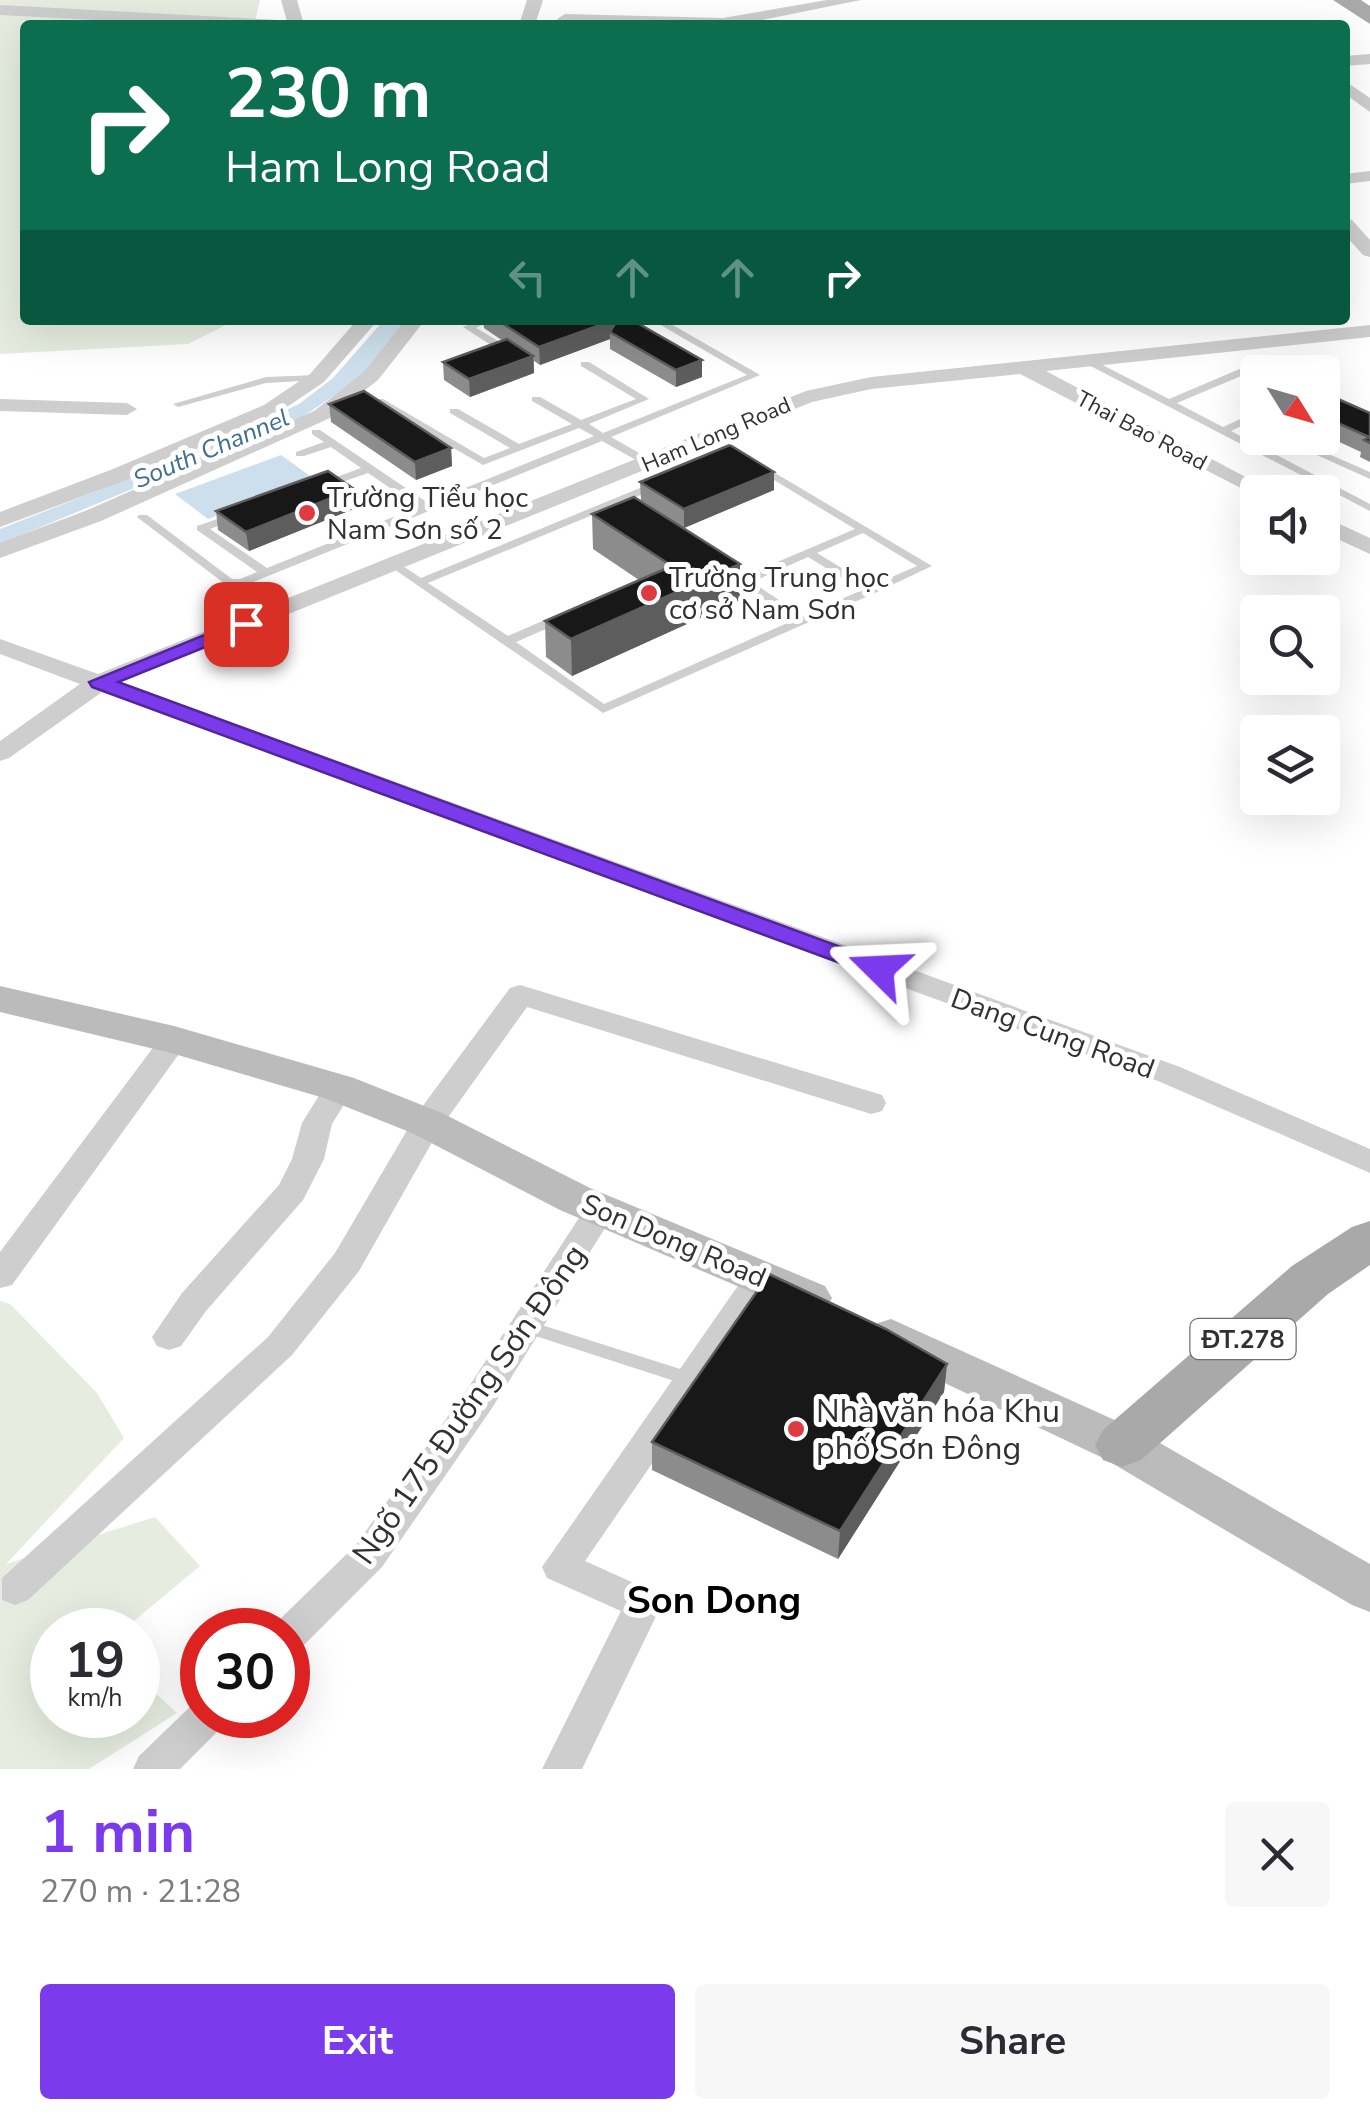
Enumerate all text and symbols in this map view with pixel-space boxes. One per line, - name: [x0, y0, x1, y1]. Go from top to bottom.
- text: 230 m: [225, 46, 431, 142]
- icon: right: [60, 60, 190, 190]
- text: Ham Long Road: [225, 137, 551, 198]
- icon: left: [500, 250, 555, 305]
- icon: ahead: [605, 250, 660, 305]
- icon: ahead: [710, 250, 765, 305]
- icon: right: [815, 250, 870, 305]
- north arrow: [1240, 355, 1340, 455]
- map controls: [1240, 355, 1340, 815]
- street label: Thai Bao Road: [1071, 384, 1212, 478]
- street label: Ham Long Road: [637, 390, 796, 480]
- water label: South Channel: [128, 401, 294, 497]
- button: sound: [1240, 475, 1340, 575]
- place label: Trường Tiểu học Nam Sơn số 2: [327, 479, 528, 549]
- marker: Trường Tiểu học Nam Sơn số 2: [296, 502, 318, 524]
- place label: Trường Trung học cơ sở Nam Sơn: [669, 559, 889, 629]
- pin: [204, 582, 289, 667]
- marker: Trường Trung học cơ sở Nam Sơn: [638, 582, 660, 604]
- button: search: [1240, 595, 1340, 695]
- icon: arrive: [219, 597, 274, 652]
- button: layers: [1240, 715, 1340, 815]
- position arrow: [827, 917, 931, 1021]
- street label: Dang Cung Road: [946, 979, 1160, 1088]
- street label: Son Dong Road: [576, 1185, 772, 1297]
- street label: Ngõ 175 Đường Sơn Đông: [342, 1236, 596, 1573]
- road number: ĐT.278: [1190, 1319, 1296, 1359]
- place label: Nhà văn hóa Khu phố Sơn Đông: [816, 1390, 1060, 1470]
- marker: Nhà văn hóa Khu phố Sơn Đông: [785, 1418, 807, 1440]
- district label: Son Dong: [627, 1575, 801, 1626]
- speed limit sign: 30: [180, 1608, 310, 1738]
- text: 19: [65, 1626, 125, 1695]
- text: km/h: [67, 1681, 123, 1715]
- text: 1 min: [40, 1791, 195, 1873]
- button: close: [1225, 1802, 1330, 1907]
- text: 270 m · 21:28: [40, 1870, 241, 1913]
- button: Exit: [40, 1984, 675, 2099]
- button: Share: [695, 1984, 1330, 2099]

